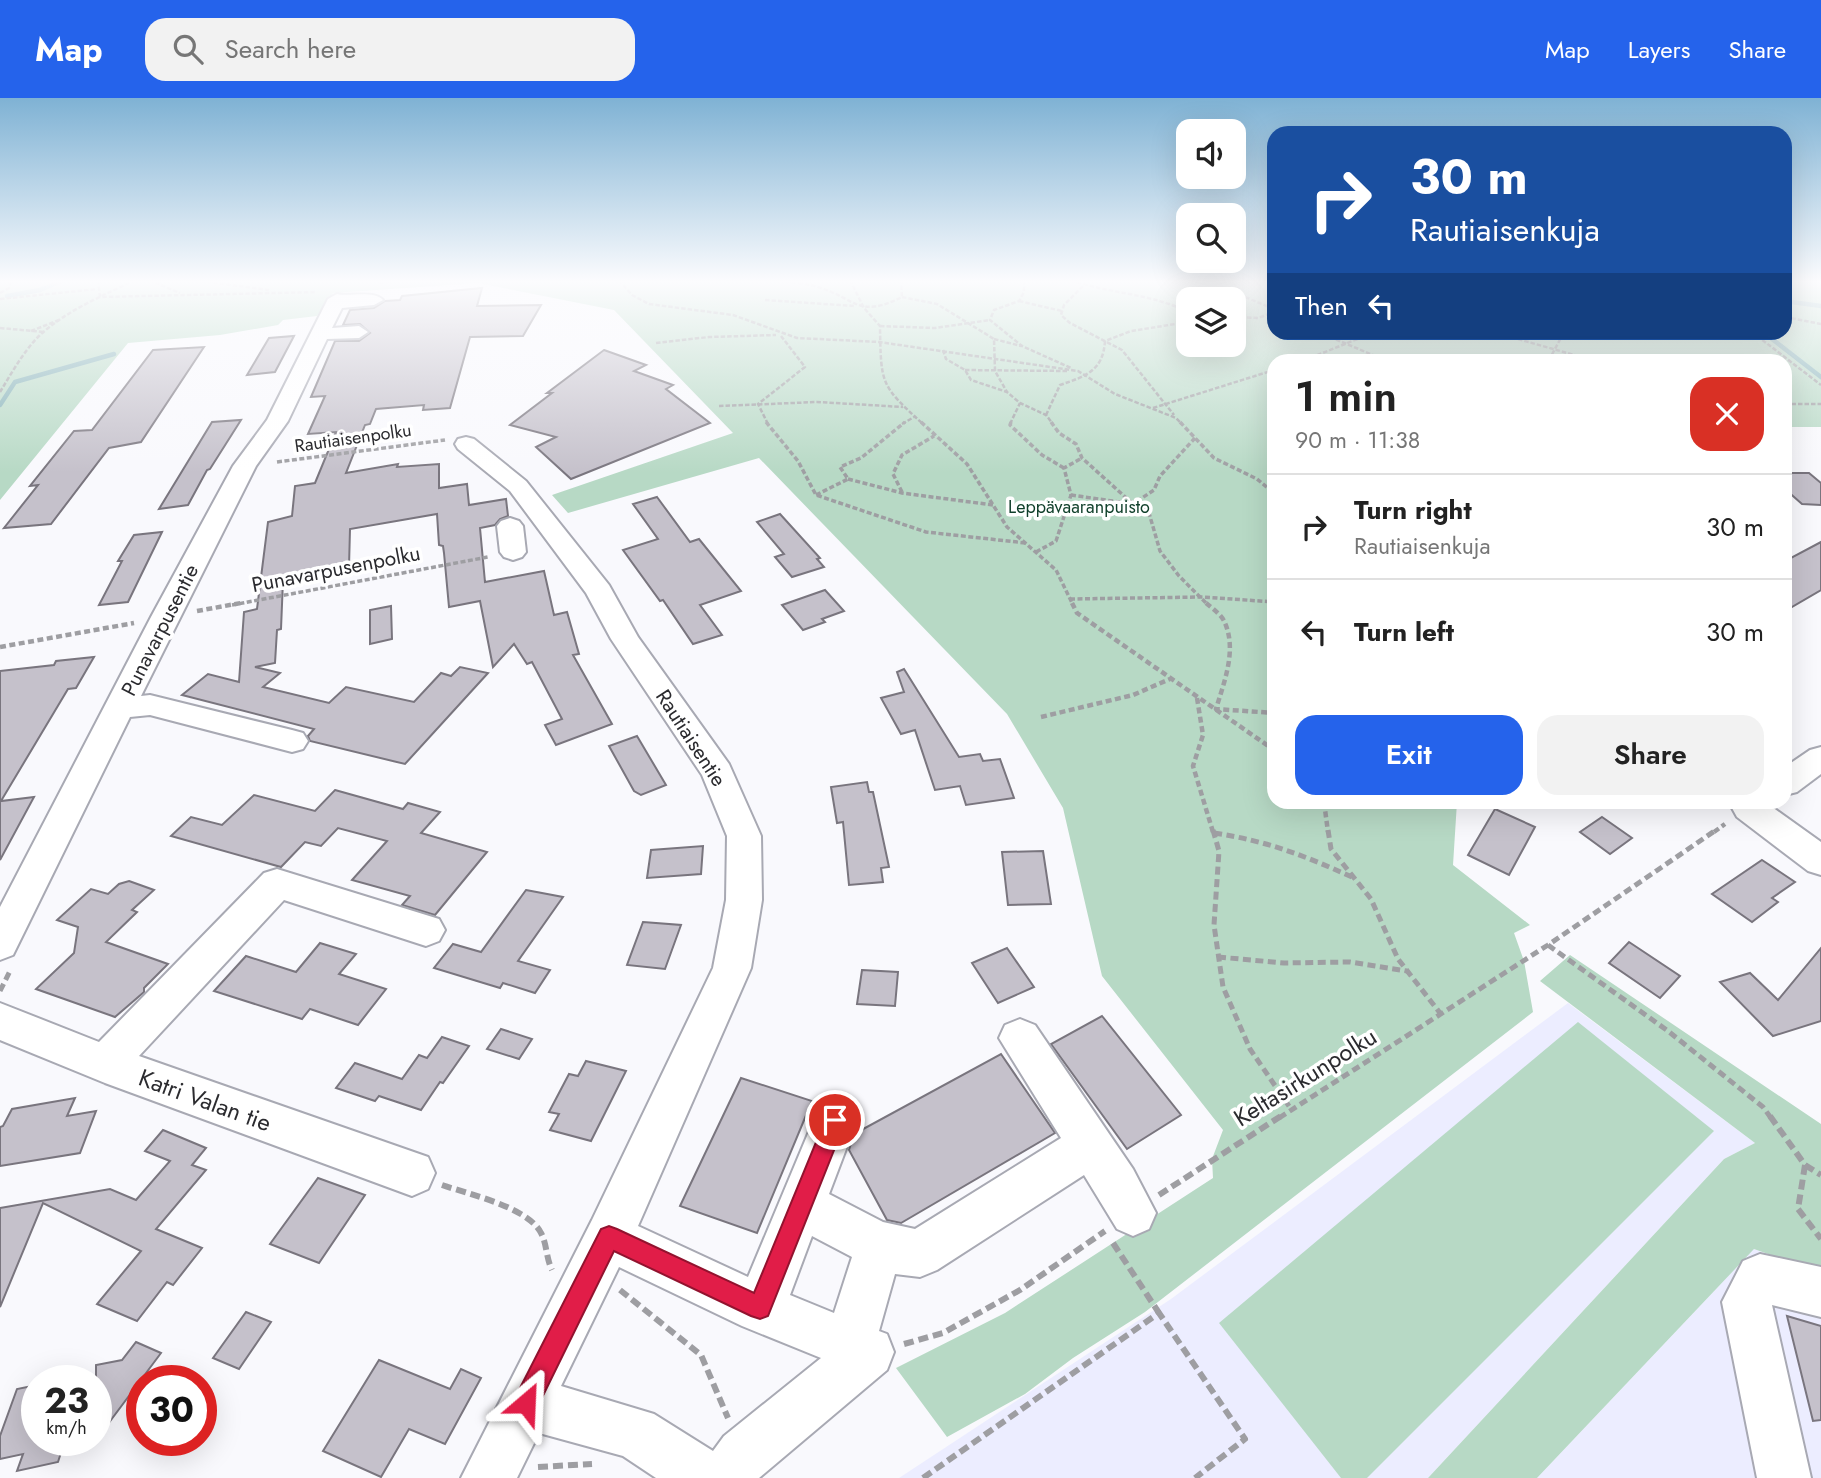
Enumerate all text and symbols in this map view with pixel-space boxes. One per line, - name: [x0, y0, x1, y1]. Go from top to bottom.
- search box: [145, 18, 635, 81]
- text: Map: [35, 26, 103, 73]
- icon: search: [169, 30, 207, 68]
- text: Search here: [225, 30, 356, 68]
- text: Map: [1545, 32, 1590, 67]
- text: Layers: [1628, 32, 1690, 67]
- text: Share: [1728, 32, 1786, 67]
- map controls: [1176, 119, 1246, 357]
- button: sound: [1176, 119, 1246, 189]
- text: 30 m: [1410, 142, 1528, 212]
- icon: right: [1295, 154, 1386, 245]
- button: search: [1176, 203, 1246, 273]
- text: Rautiaisenkuja: [1410, 207, 1600, 253]
- button: layers: [1176, 287, 1246, 357]
- text: Then: [1295, 287, 1348, 325]
- icon: left: [1362, 287, 1400, 325]
- text: 1 min: [1295, 366, 1397, 427]
- button: close: [1690, 377, 1764, 451]
- street label: Rautiaisenpolku: [293, 417, 413, 459]
- text: 90 m · 11:38: [1295, 423, 1420, 457]
- text: Turn right: [1354, 491, 1472, 529]
- park label: Leppävaaranpuisto: [1008, 494, 1150, 520]
- icon: right: [1295, 508, 1333, 546]
- text: 30 m: [1706, 508, 1764, 546]
- text: Rautiaisenkuja: [1354, 529, 1491, 563]
- street label: Punavarpusenpolku: [249, 538, 423, 600]
- street label: Punavarpusentie: [114, 559, 206, 701]
- icon: left: [1295, 613, 1333, 651]
- text: Turn left: [1354, 613, 1454, 651]
- text: 30 m: [1706, 613, 1764, 651]
- street label: Rautiaisentie: [648, 683, 734, 793]
- button: Exit: [1295, 715, 1523, 795]
- button: Share: [1537, 715, 1764, 795]
- street label: Keltasirkunpolku: [1227, 1019, 1383, 1135]
- street label: Katri Valan tie: [134, 1060, 276, 1140]
- pin: [805, 1090, 865, 1150]
- icon: arrive: [816, 1101, 854, 1139]
- speed limit sign: 30: [126, 1365, 217, 1456]
- position arrow: [489, 1366, 563, 1440]
- text: 23: [44, 1376, 89, 1426]
- text: km/h: [46, 1415, 87, 1441]

